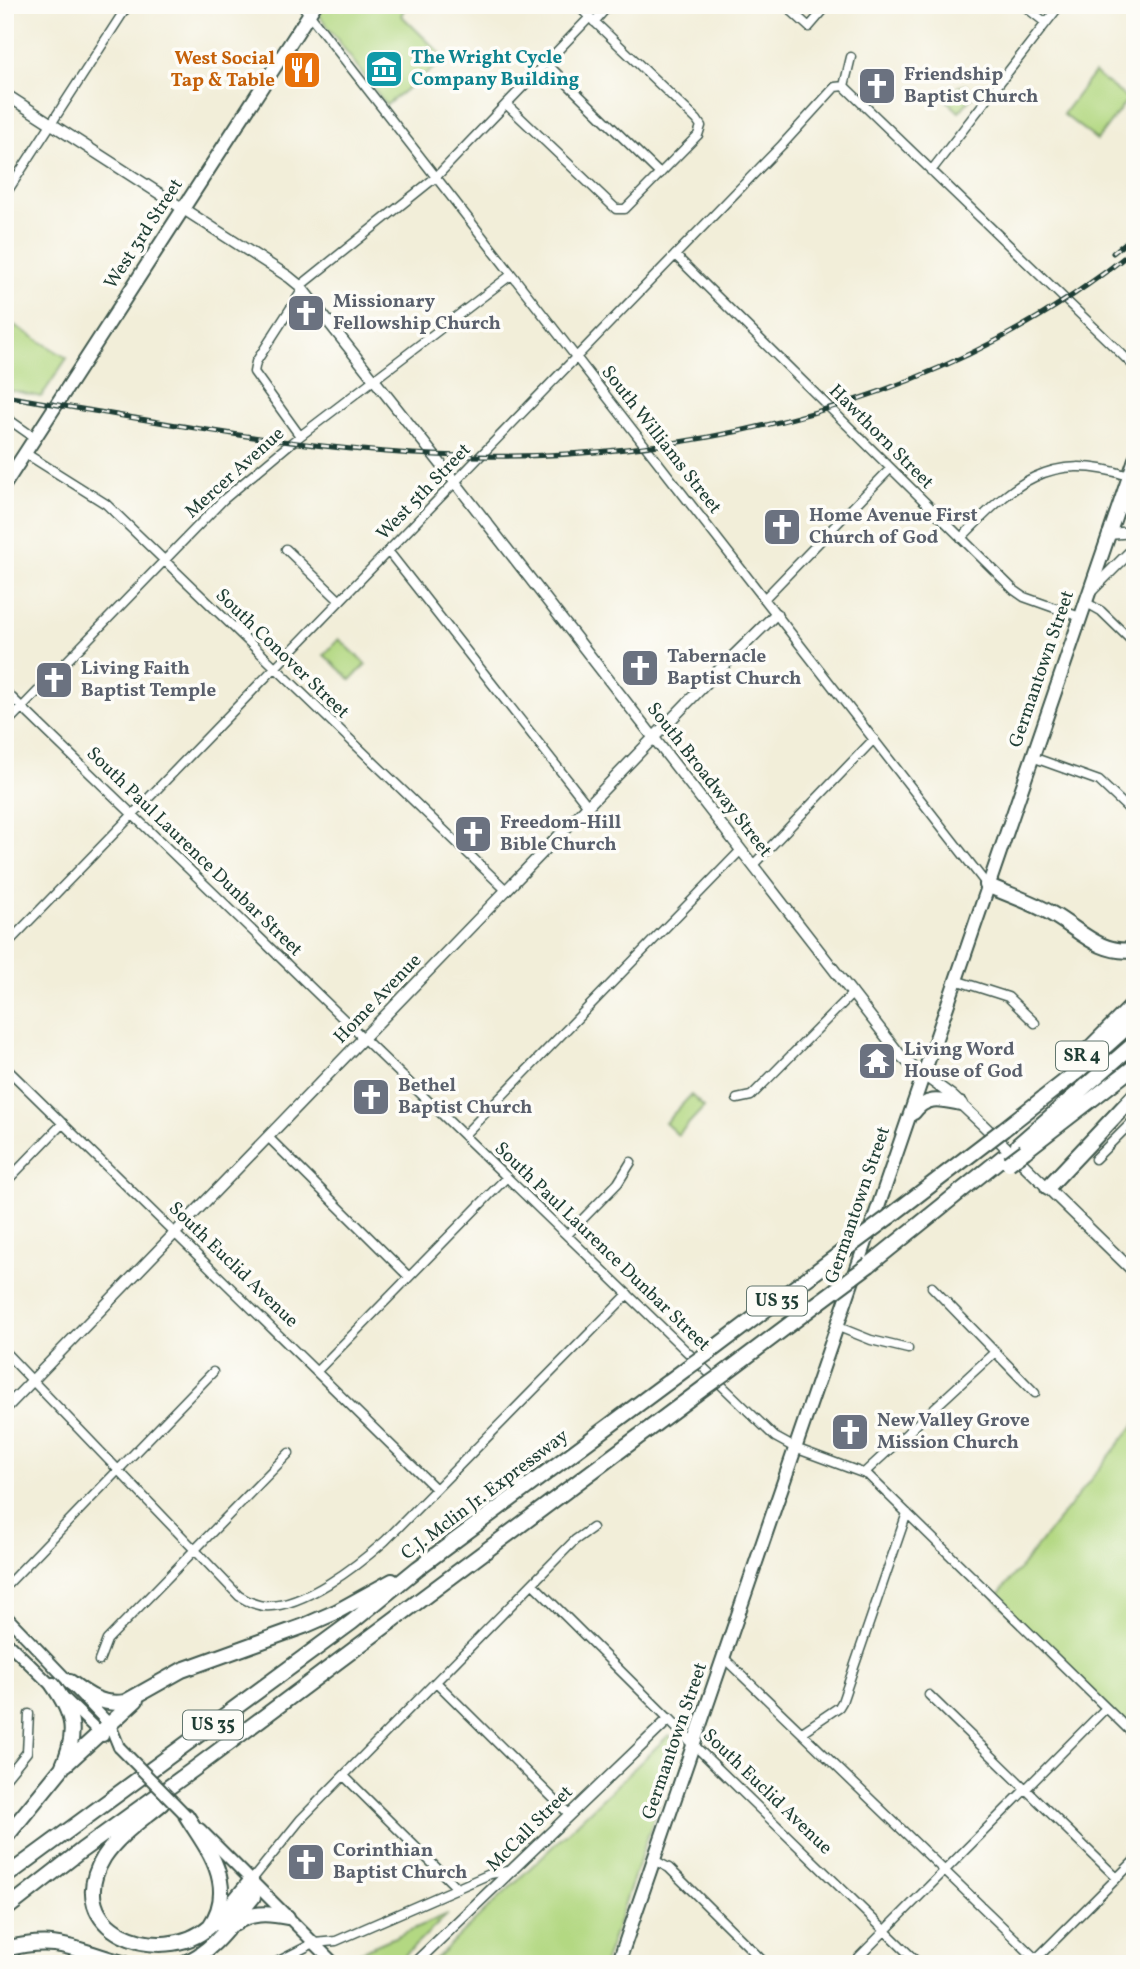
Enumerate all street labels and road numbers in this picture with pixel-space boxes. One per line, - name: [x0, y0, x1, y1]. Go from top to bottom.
- street label: West 3rd Street: [98, 173, 190, 294]
- street label: South Williams Street: [595, 360, 727, 520]
- street label: Hawthorn Street: [823, 379, 940, 496]
- street label: Mercer Avenue: [180, 421, 290, 525]
- street label: West 5th Street: [371, 437, 477, 546]
- street label: South Conover Street: [209, 583, 355, 725]
- street label: Germantown Street: [1003, 587, 1081, 751]
- street label: South Broadway Street: [640, 697, 778, 863]
- street label: South Paul Laurence Dunbar Street: [80, 741, 308, 963]
- street label: Home Avenue: [328, 948, 428, 1050]
- road number: SR 4: [1056, 1042, 1108, 1070]
- street label: Germantown Street: [819, 1123, 897, 1287]
- street label: South Paul Laurence Dunbar Street: [488, 1136, 716, 1358]
- street label: South Euclid Avenue: [162, 1196, 304, 1334]
- road number: US 35: [747, 1286, 807, 1316]
- street label: C.J. Mclin Jr. Expressway: [396, 1423, 574, 1567]
- street label: Germantown Street: [636, 1659, 714, 1823]
- road number: US 35: [183, 1710, 243, 1740]
- street label: South Euclid Avenue: [696, 1723, 838, 1861]
- street label: McCall Street: [481, 1780, 579, 1878]

